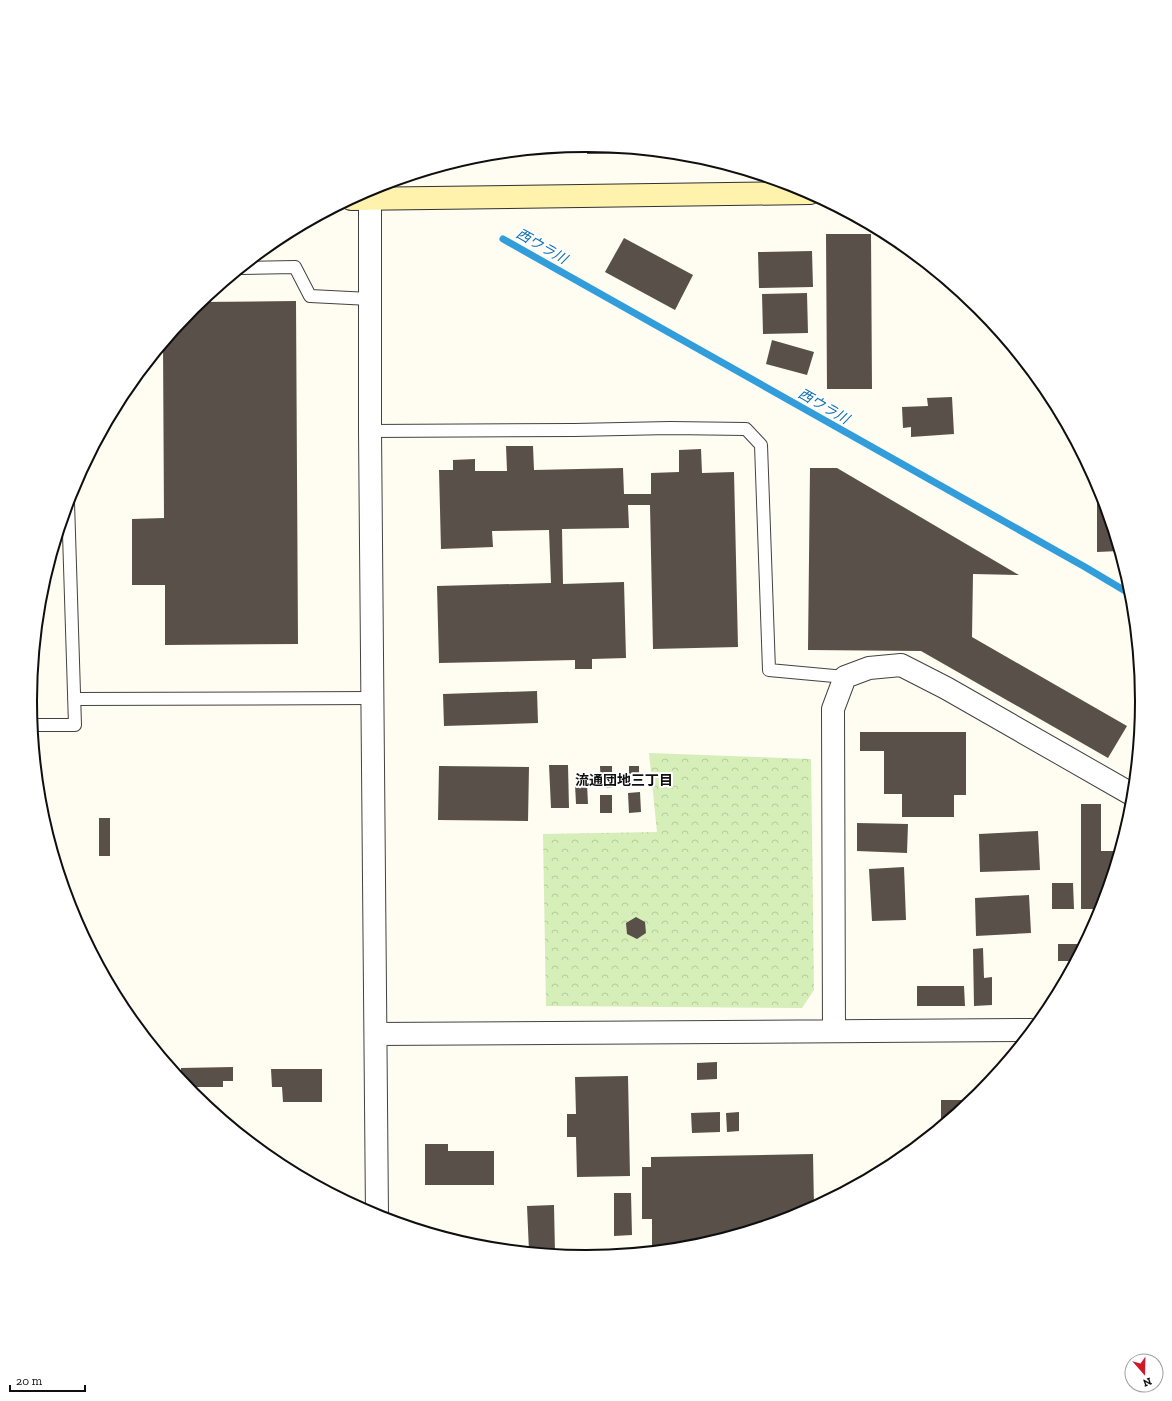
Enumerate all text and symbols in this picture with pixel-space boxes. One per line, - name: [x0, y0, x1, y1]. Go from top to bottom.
- water label: 西ウラ川: [513, 225, 572, 269]
- water label: 西ウラ川: [795, 385, 854, 429]
- district label: 流通団地三丁目: [575, 772, 673, 789]
- north arrow: [1124, 1353, 1164, 1393]
- scale bar: [10, 1367, 85, 1393]
- text: 20 m: [16, 1374, 43, 1388]
- text: N: [1141, 1374, 1153, 1390]

